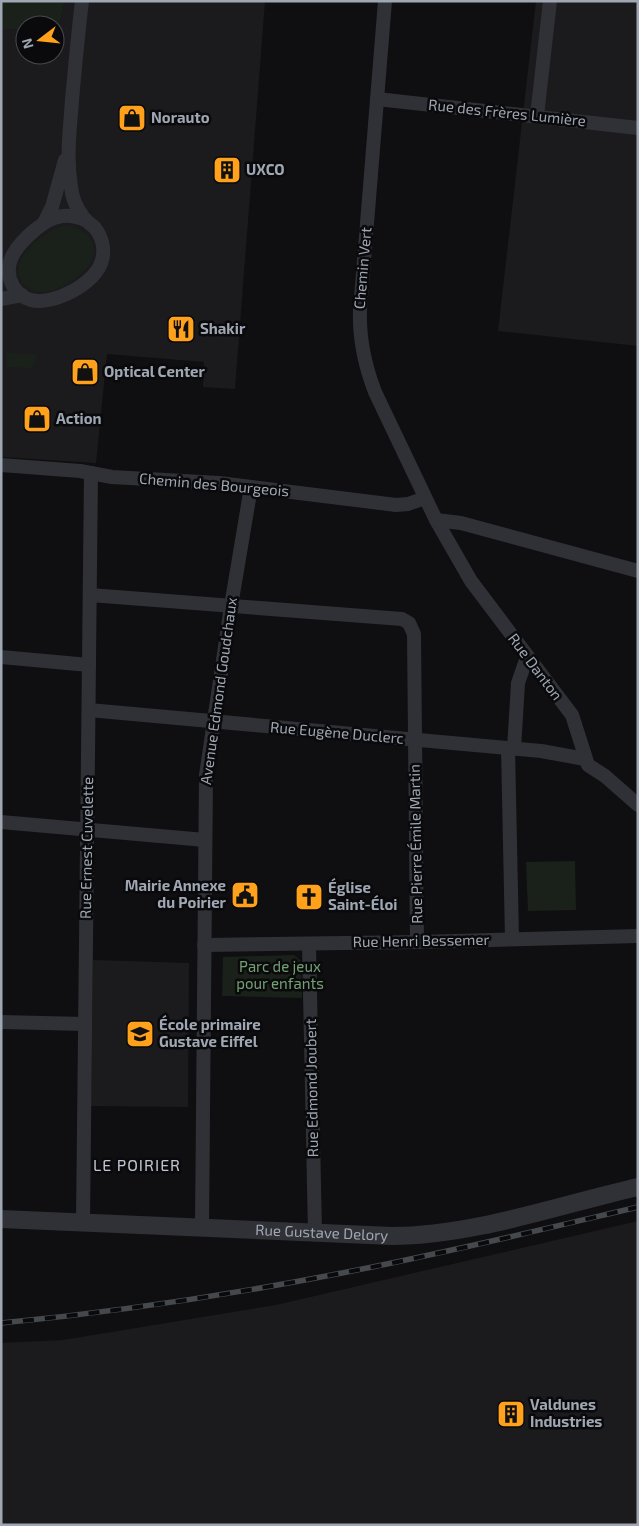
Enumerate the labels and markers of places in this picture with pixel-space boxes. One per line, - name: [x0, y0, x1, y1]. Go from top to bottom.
- shop icon: Norauto: [117, 103, 147, 133]
- place label: Norauto: [151, 108, 210, 126]
- building icon: UXCO: [212, 155, 242, 185]
- place label: UXCO: [246, 160, 285, 178]
- restaurant icon: Shakir: [166, 314, 196, 344]
- place label: Shakir: [200, 319, 246, 337]
- shop icon: Optical Center: [70, 357, 100, 387]
- place label: Optical Center: [104, 362, 206, 380]
- shop icon: Action: [22, 404, 52, 434]
- place label: Action: [56, 409, 102, 427]
- place label: Mairie Annexe du Poirier: [125, 876, 227, 911]
- place label: Église Saint-Éloi: [328, 877, 397, 913]
- public building icon: Mairie Annexe du Poirier: [230, 880, 260, 910]
- church icon: Église Saint-Éloi: [294, 882, 324, 912]
- place label: École primaire Gustave Eiffel: [159, 1014, 261, 1050]
- school or university icon: École primaire Gustave Eiffel: [125, 1019, 155, 1049]
- place label: Valdunes Industries: [530, 1395, 602, 1430]
- building icon: Valdunes Industries: [496, 1399, 526, 1429]

